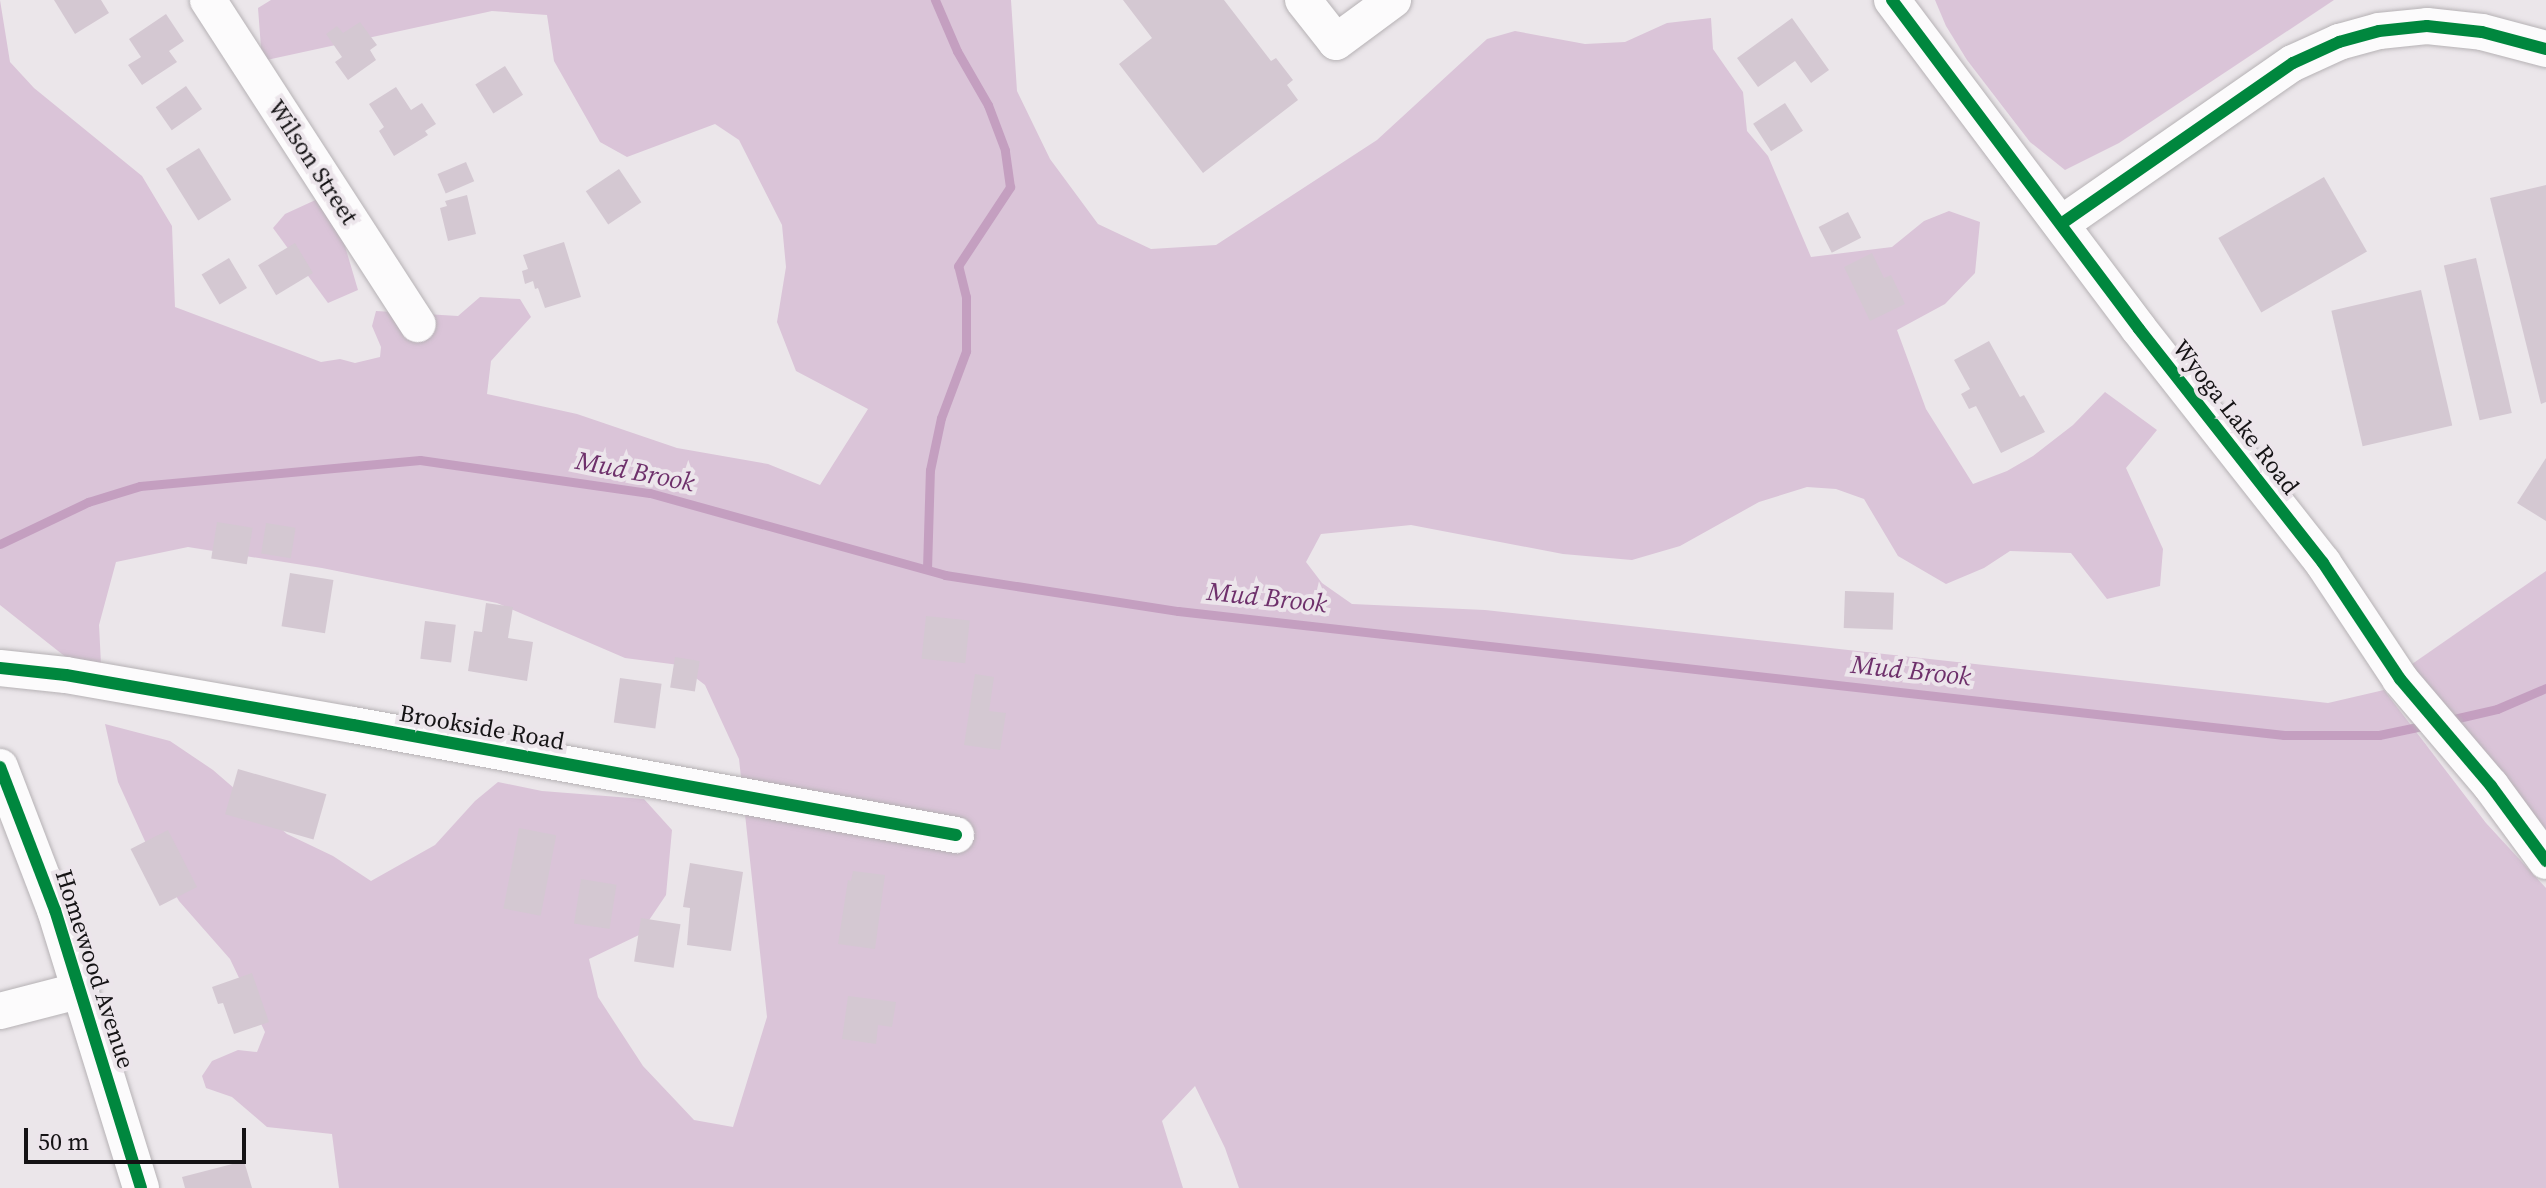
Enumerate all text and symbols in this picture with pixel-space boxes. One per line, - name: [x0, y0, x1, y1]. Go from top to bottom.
- street label: Wilson Street: [262, 94, 364, 230]
- street label: Wyoga Lake Road: [2167, 334, 2305, 500]
- water label: Mud Brook: [573, 445, 697, 499]
- water label: Mud Brook: [1206, 576, 1328, 620]
- water label: Mud Brook: [1850, 649, 1972, 693]
- street label: Brookside Road: [397, 698, 567, 756]
- street label: Homewood Avenue: [49, 866, 141, 1072]
- scale bar: [28, 1112, 250, 1162]
- text: 50 m: [38, 1125, 89, 1158]

